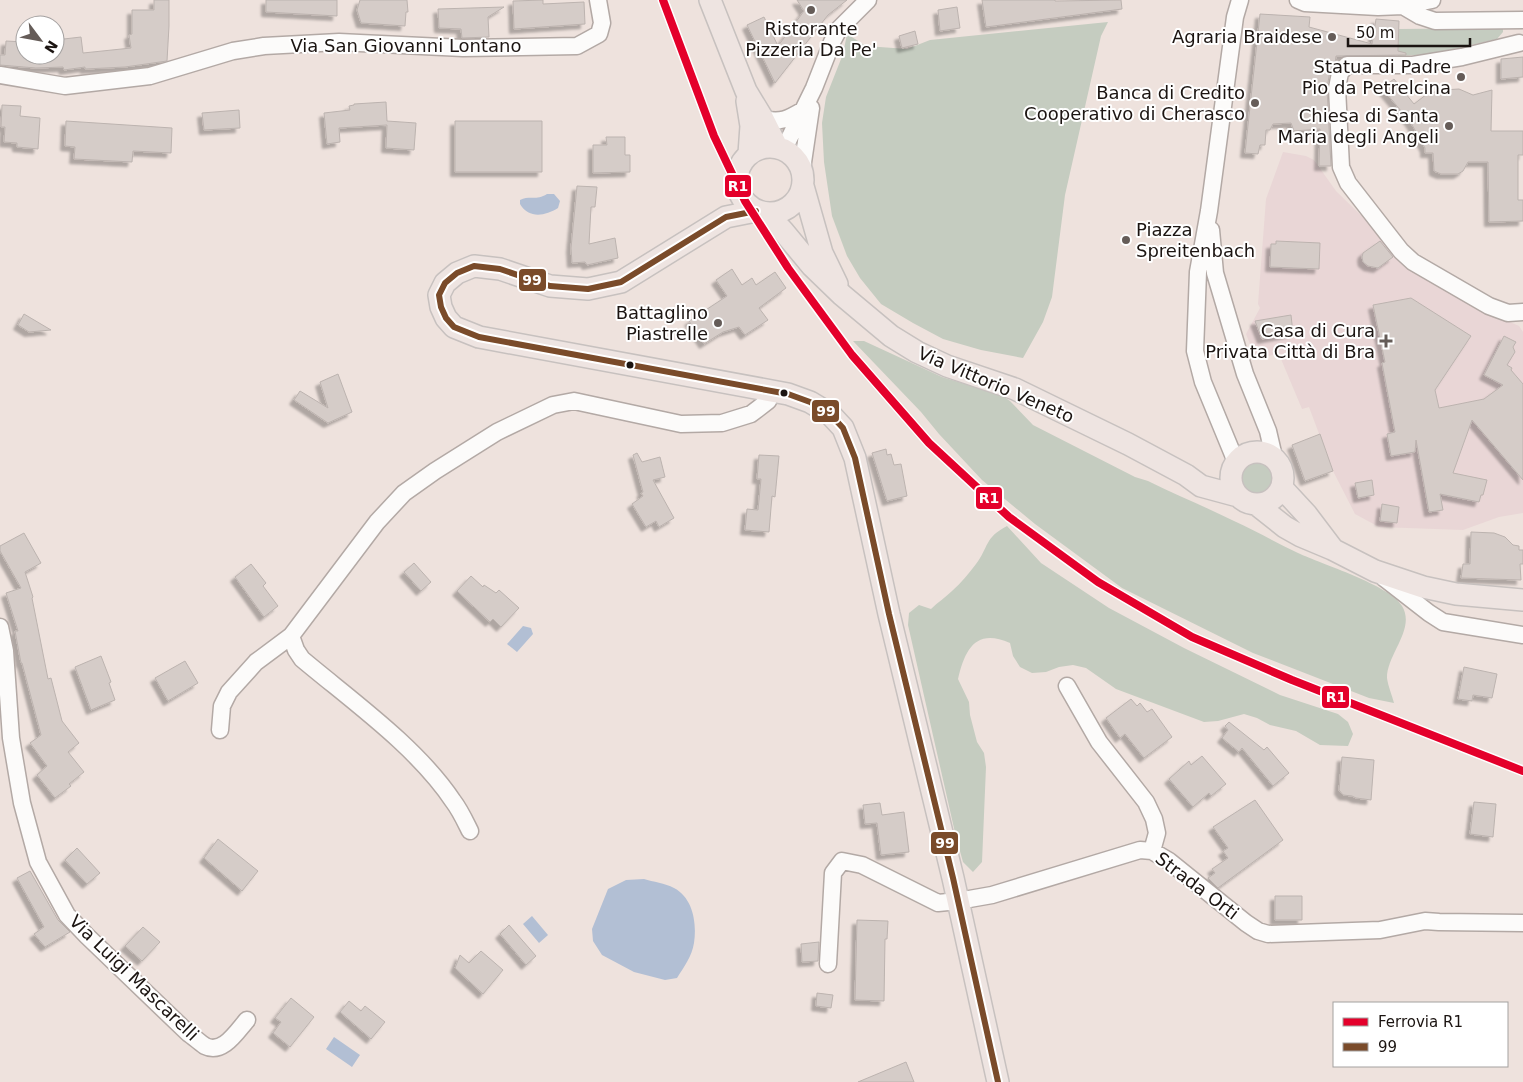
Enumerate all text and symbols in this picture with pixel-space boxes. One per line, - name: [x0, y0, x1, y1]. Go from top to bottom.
- marker: Ristorante Pizzeria Da Pe': [805, 4, 817, 16]
- north arrow: [15, 15, 65, 65]
- scale bar: [1348, 15, 1470, 47]
- place label: Ristorante Pizzeria Da Pe': [745, 18, 877, 60]
- text: 50 m: [1356, 24, 1394, 42]
- place label: Agraria Braidese: [1172, 26, 1322, 47]
- marker: Agraria Braidese: [1326, 31, 1338, 43]
- street label: Via San Giovanni Lontano: [290, 35, 522, 56]
- text: N: [41, 38, 61, 56]
- place label: Statua di Padre Pio da Petrelcina: [1302, 56, 1451, 98]
- marker: Statua di Padre Pio da Petrelcina: [1455, 71, 1467, 83]
- place label: Banca di Credito Cooperativo di Cherasco: [1024, 82, 1245, 124]
- marker: Banca di Credito Cooperativo di Cherasco: [1249, 97, 1261, 109]
- place label: Chiesa di Santa Maria degli Angeli: [1277, 105, 1439, 147]
- marker: Chiesa di Santa Maria degli Angeli: [1443, 120, 1455, 132]
- line badge: R1: [724, 174, 752, 198]
- text: R1: [728, 178, 748, 194]
- place label: Piazza Spreitenbach: [1136, 219, 1255, 261]
- marker: Piazza Spreitenbach: [1120, 234, 1132, 246]
- line badge: 99: [518, 268, 547, 292]
- text: 99: [522, 272, 542, 288]
- place label: Battaglino Piastrelle: [616, 302, 708, 344]
- marker: Battaglino Piastrelle: [712, 317, 724, 329]
- place label: Casa di Cura Privata Città di Bra: [1205, 320, 1375, 362]
- marker: Casa di Cura Privata Città di Bra: [1379, 334, 1393, 348]
- street label: Via Vittorio Veneto: [915, 342, 1077, 427]
- unlabelled marker: [625, 360, 635, 370]
- unlabelled marker: [779, 388, 789, 398]
- line badge: 99: [811, 399, 840, 423]
- text: 99: [816, 403, 836, 419]
- line badge: R1: [975, 486, 1003, 510]
- text: R1: [979, 490, 999, 506]
- line badge: R1: [1321, 685, 1350, 709]
- text: R1: [1326, 689, 1346, 705]
- line badge: 99: [930, 831, 959, 855]
- text: 99: [935, 835, 955, 851]
- street label: Strada Orti: [1152, 848, 1243, 924]
- street label: Via Luigi Mascarelli: [65, 910, 203, 1045]
- legend: [1333, 1002, 1508, 1067]
- text: Ferrovia R1: [1378, 1013, 1463, 1031]
- text: 99: [1378, 1038, 1397, 1056]

